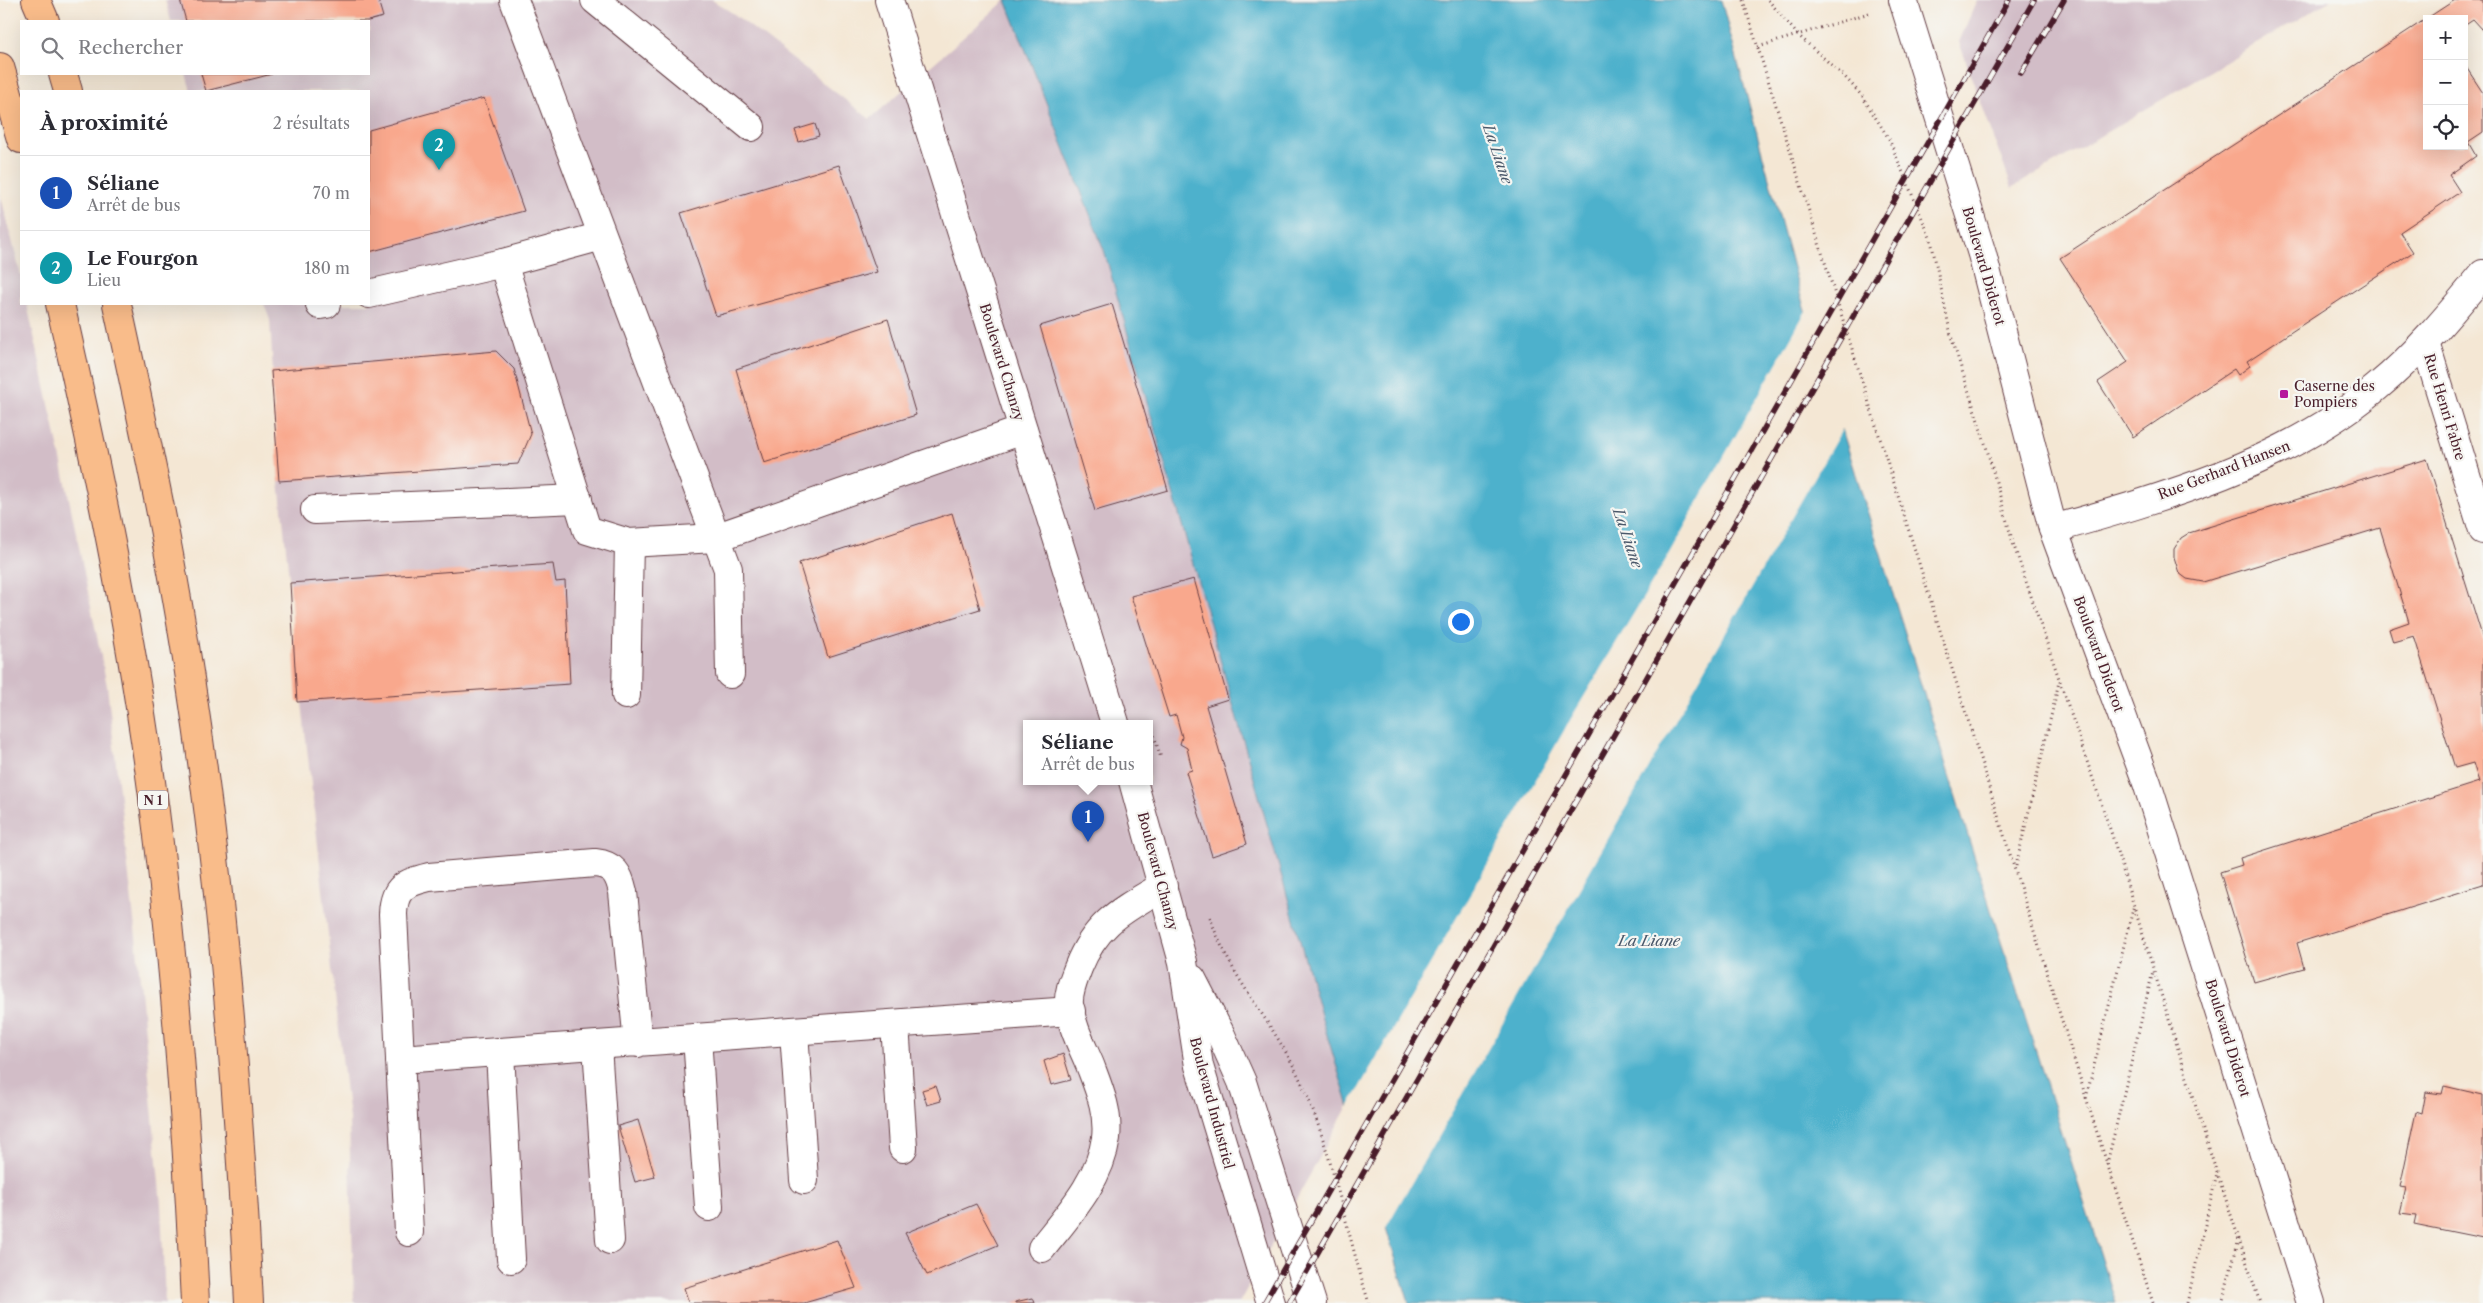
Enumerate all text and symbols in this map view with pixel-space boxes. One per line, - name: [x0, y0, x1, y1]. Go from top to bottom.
- map controls: [2423, 15, 2468, 150]
- button: +: [2423, 15, 2468, 60]
- search box: [20, 20, 370, 75]
- icon: search: [38, 34, 66, 62]
- text: Rechercher: [78, 36, 183, 59]
- button: −: [2423, 60, 2468, 105]
- button: locate: [2423, 105, 2468, 150]
- text: À proximité: [40, 110, 168, 135]
- text: 2 résultats: [273, 113, 350, 133]
- water label: La Liane: [1479, 121, 1517, 187]
- pin: 2: [423, 129, 455, 170]
- text: Séliane: [87, 172, 159, 195]
- text: 1: [52, 183, 60, 203]
- text: 70 m: [313, 183, 350, 203]
- text: Arrêt de bus: [87, 195, 180, 215]
- street label: Boulevard Diderot: [1958, 205, 2010, 327]
- text: Le Fourgon: [87, 247, 198, 270]
- text: 2: [51, 258, 61, 278]
- text: 180 m: [304, 258, 350, 278]
- text: Lieu: [87, 270, 121, 290]
- street label: Boulevard Chanzy: [976, 301, 1028, 423]
- street label: Rue Henri Fabre: [2420, 351, 2470, 463]
- place label: Caserne des Pompiers: [2294, 377, 2375, 411]
- marker: Caserne des Pompiers: [2278, 388, 2290, 400]
- street label: Rue Gerhard Hansen: [2155, 436, 2293, 504]
- water label: La Liane: [1609, 505, 1647, 571]
- street label: Boulevard Diderot: [2070, 593, 2128, 715]
- your location: [1448, 609, 1474, 635]
- popup: [1023, 720, 1153, 785]
- text: Séliane: [1041, 731, 1114, 754]
- text: Arrêt de bus: [1041, 754, 1135, 774]
- road number: N 1: [138, 790, 168, 810]
- pin: 1: [1072, 801, 1104, 842]
- street label: Boulevard Chanzy: [1134, 810, 1183, 932]
- water label: La Liane: [1617, 931, 1681, 950]
- street label: Boulevard Diderot: [2201, 977, 2255, 1099]
- street label: Boulevard Industriel: [1186, 1035, 1238, 1171]

